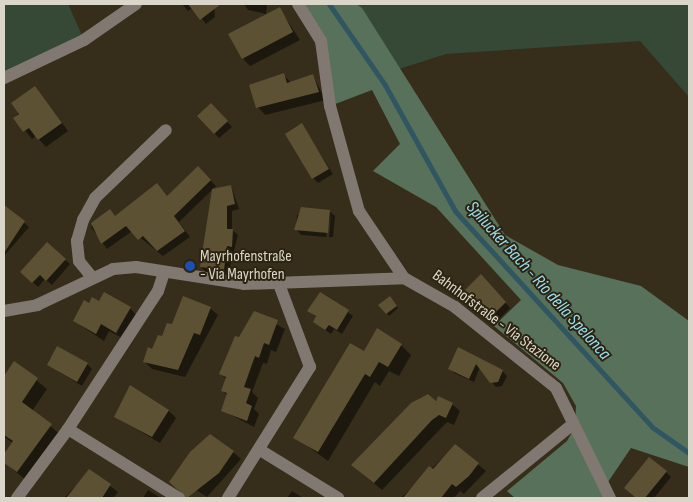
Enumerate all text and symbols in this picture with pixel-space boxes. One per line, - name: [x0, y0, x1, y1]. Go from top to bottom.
- water label: Spilucker Bach - Rio della Spelonca: [461, 197, 615, 365]
- place label: Mayrhofenstraße - Via Mayrhofen: [200, 247, 292, 285]
- marker: Mayrhofenstraße - Via Mayrhofen: [184, 260, 196, 272]
- street label: Bahnhofstraße - Via Stazione: [428, 266, 564, 376]

